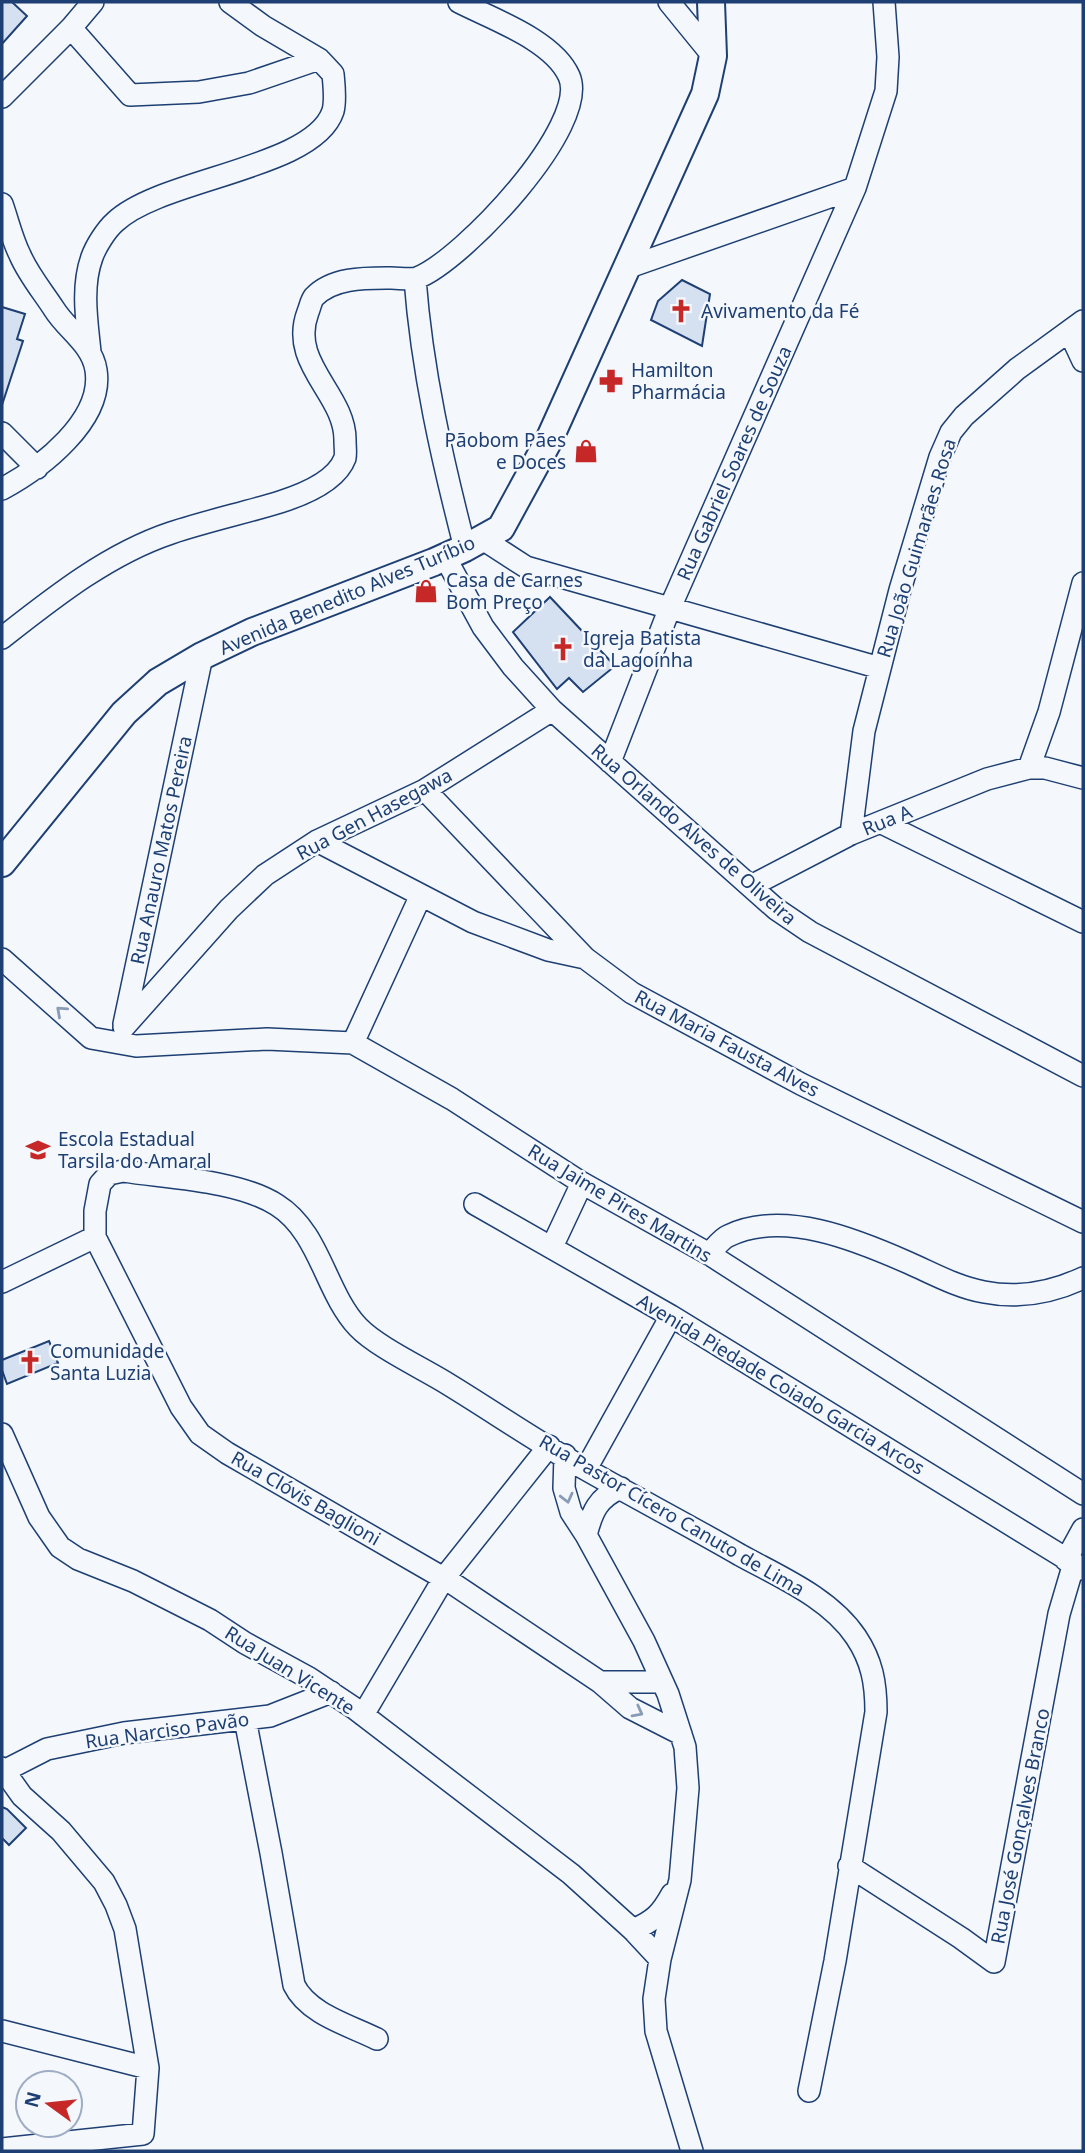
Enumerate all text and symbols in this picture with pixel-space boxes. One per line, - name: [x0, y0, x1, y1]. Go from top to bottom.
- church icon: Avivamento da Fé: [667, 297, 695, 325]
- place label: Avivamento da Fé: [701, 298, 859, 324]
- street label: Rua Gabriel Soares de Souza: [670, 342, 798, 584]
- place label: Hamilton Pharmácia: [631, 357, 726, 405]
- pharmacy icon: Hamilton Pharmácia: [597, 367, 625, 395]
- place label: Pãobom Pães e Doces: [444, 427, 566, 475]
- street label: Rua João Guimarães Rosa: [870, 435, 962, 661]
- shop icon: Pãobom Pães e Doces: [572, 437, 600, 465]
- street label: Avenida Benedito Alves Turíbio: [215, 529, 479, 661]
- place label: Casa de Carnes Bom Preço: [446, 567, 583, 615]
- shop icon: Casa de Carnes Bom Preço: [412, 577, 440, 605]
- place label: Igreja Batista da Lagoínha: [583, 625, 701, 673]
- church icon: Igreja Batista da Lagoínha: [549, 635, 577, 663]
- street label: Rua Anauro Matos Pereira: [124, 733, 198, 967]
- street label: Rua Orlando Alves de Oliveira: [586, 738, 802, 930]
- street label: Rua Gen Hasegawa: [292, 762, 456, 866]
- street label: Rua A: [858, 798, 916, 842]
- street label: Rua Maria Fausta Alves: [630, 983, 824, 1103]
- one-way arrow: [56, 1007, 69, 1019]
- place label: Escola Estadual Tarsila do Amaral: [58, 1126, 212, 1174]
- school or university icon: Escola Estadual Tarsila do Amaral: [24, 1136, 52, 1164]
- street label: Rua Jaime Pires Martins: [523, 1138, 717, 1268]
- street label: Avenida Piedade Coiado Garcia Arcos: [632, 1288, 930, 1480]
- place label: Comunidade Santa Luzia: [50, 1338, 164, 1386]
- church icon: Comunidade Santa Luzia: [16, 1348, 44, 1376]
- street label: Rua Pastor Cícero Canuto de Lima: [535, 1428, 809, 1602]
- street label: Rua Clóvis Baglioni: [227, 1445, 385, 1551]
- one-way arrow: [559, 1492, 573, 1504]
- street label: Rua Juan Vicente: [220, 1620, 360, 1720]
- one-way arrow: [631, 1704, 643, 1717]
- street label: Rua Narciso Pavão: [83, 1706, 251, 1754]
- street label: Rua José Gonçalves Branco: [984, 1706, 1056, 1946]
- north arrow: [14, 2069, 84, 2139]
- text: N: [18, 2089, 47, 2110]

